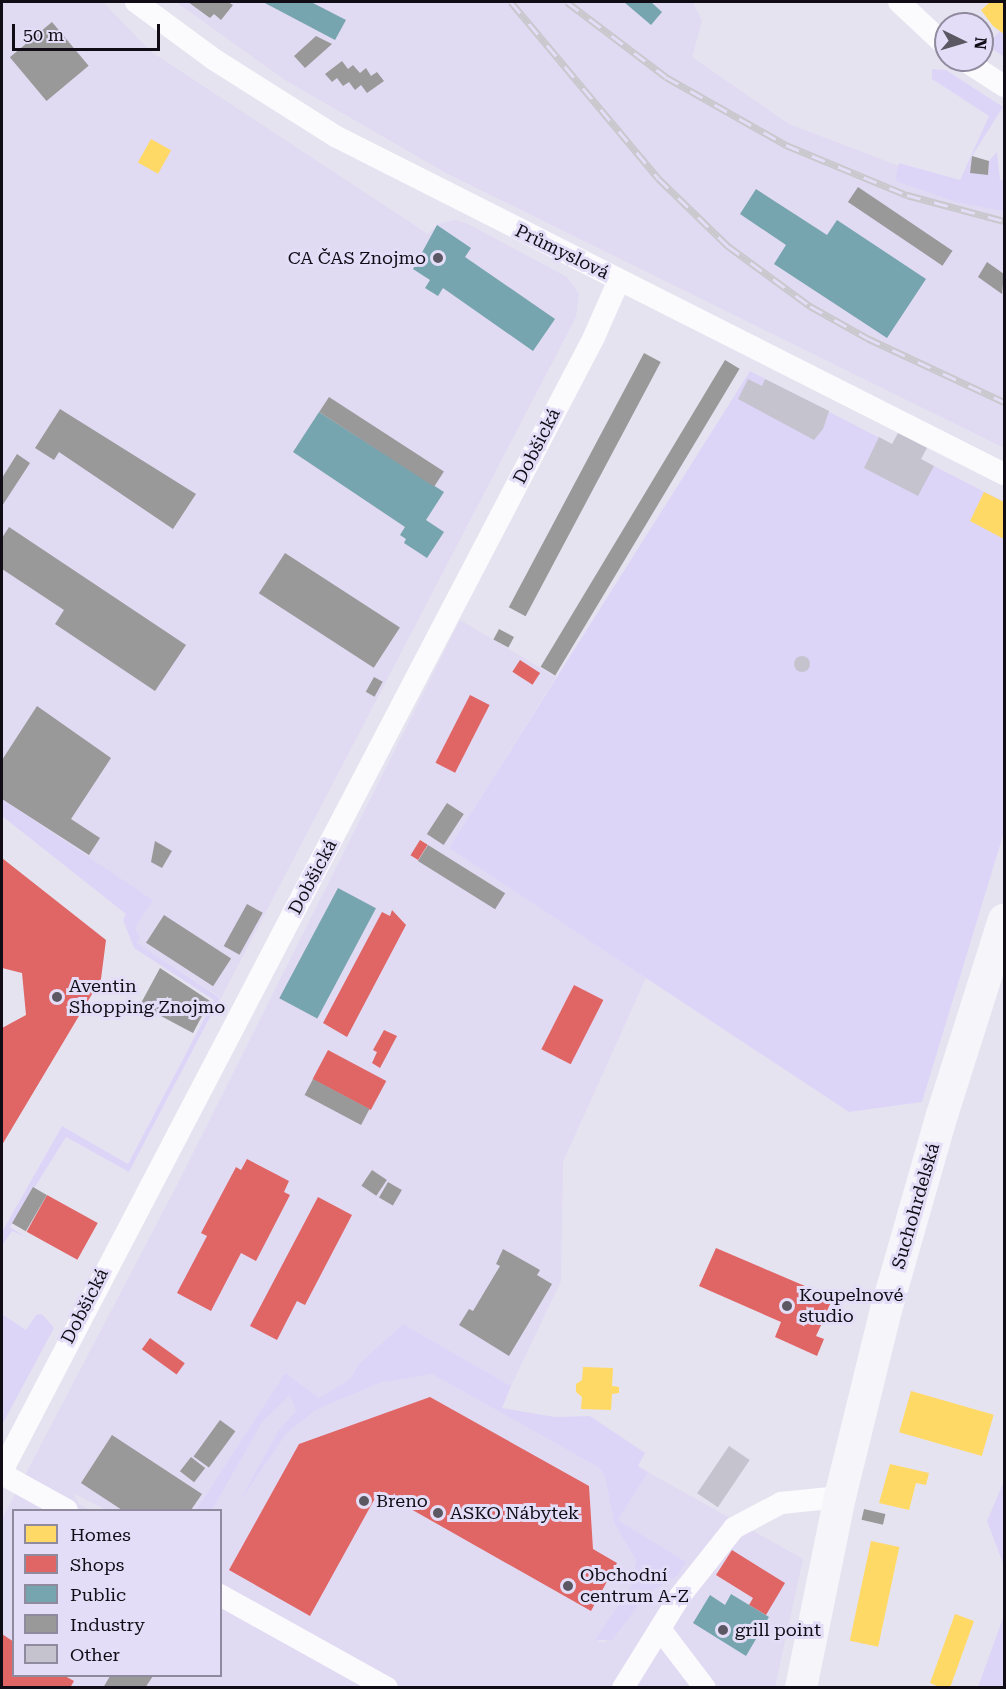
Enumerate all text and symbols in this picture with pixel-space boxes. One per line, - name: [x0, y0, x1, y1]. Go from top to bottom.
- scale bar: [15, 12, 164, 50]
- north arrow: [934, 12, 994, 72]
- text: 50 m: [23, 24, 64, 45]
- text: N: [970, 36, 990, 50]
- street label: Průmyslová: [512, 220, 612, 284]
- place label: CA ČAS Znojmo: [288, 247, 426, 269]
- marker: CA ČAS Znojmo: [431, 251, 445, 265]
- street label: Dobšická: [509, 405, 565, 487]
- street label: Dobšická: [284, 836, 342, 918]
- place label: Aventin Shopping Znojmo: [69, 976, 225, 1018]
- marker: Aventin Shopping Znojmo: [50, 990, 64, 1004]
- street label: Suchohrdelská: [888, 1141, 944, 1271]
- street label: Dobšická: [57, 1265, 113, 1347]
- place label: Koupelnové studio: [799, 1285, 903, 1328]
- marker: Koupelnové studio: [780, 1299, 794, 1313]
- place label: Breno: [376, 1490, 428, 1512]
- marker: Breno: [357, 1494, 371, 1508]
- place label: ASKO Nábytek: [450, 1502, 579, 1524]
- marker: ASKO Nábytek: [431, 1506, 445, 1520]
- legend: [12, 1509, 222, 1677]
- text: Homes: [70, 1524, 131, 1545]
- text: Shops: [70, 1554, 124, 1575]
- place label: Obchodní centrum A-Z: [580, 1565, 689, 1608]
- marker: Obchodní centrum A-Z: [561, 1579, 575, 1593]
- text: Public: [70, 1584, 126, 1605]
- text: Industry: [70, 1614, 145, 1635]
- place label: grill point: [735, 1619, 821, 1641]
- marker: grill point: [716, 1623, 730, 1637]
- text: Other: [70, 1644, 120, 1665]

